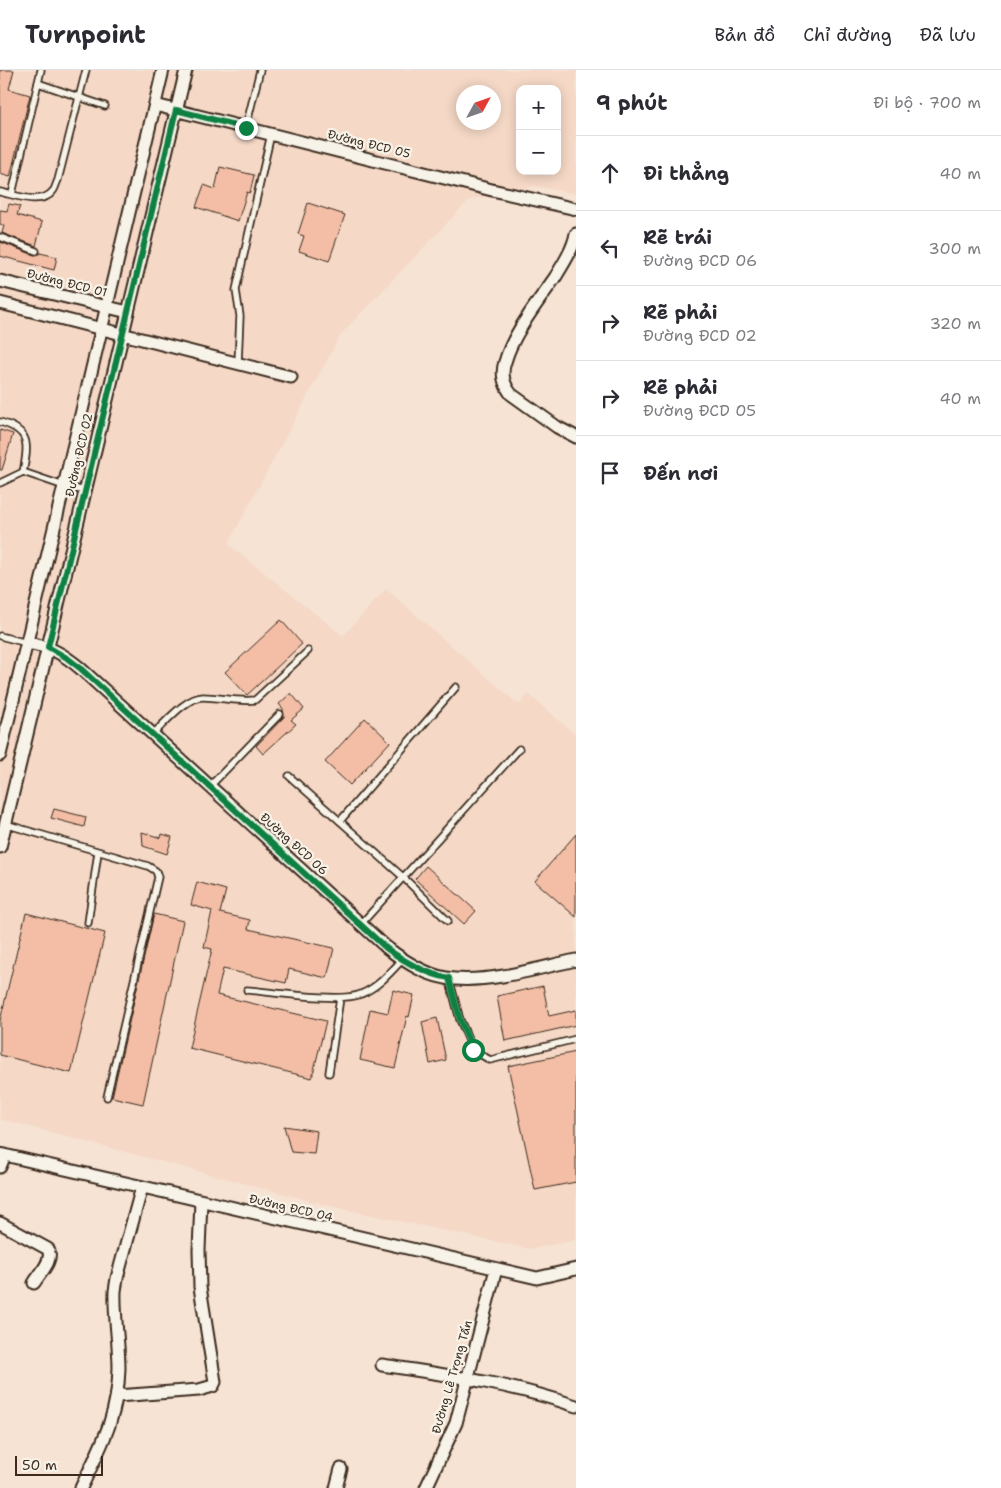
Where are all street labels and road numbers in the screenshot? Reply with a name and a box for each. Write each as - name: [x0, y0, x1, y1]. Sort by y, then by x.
- street label: Đường ĐCD 05: [326, 126, 412, 162]
- street label: Đường ĐCD 01: [25, 265, 109, 301]
- street label: Đường ĐCD 02: [62, 412, 96, 498]
- street label: Đường ĐCD 06: [257, 809, 331, 879]
- street label: Đường ĐCD 04: [248, 1191, 334, 1225]
- street label: Đường Lê Trọng Tấn: [428, 1318, 476, 1436]

